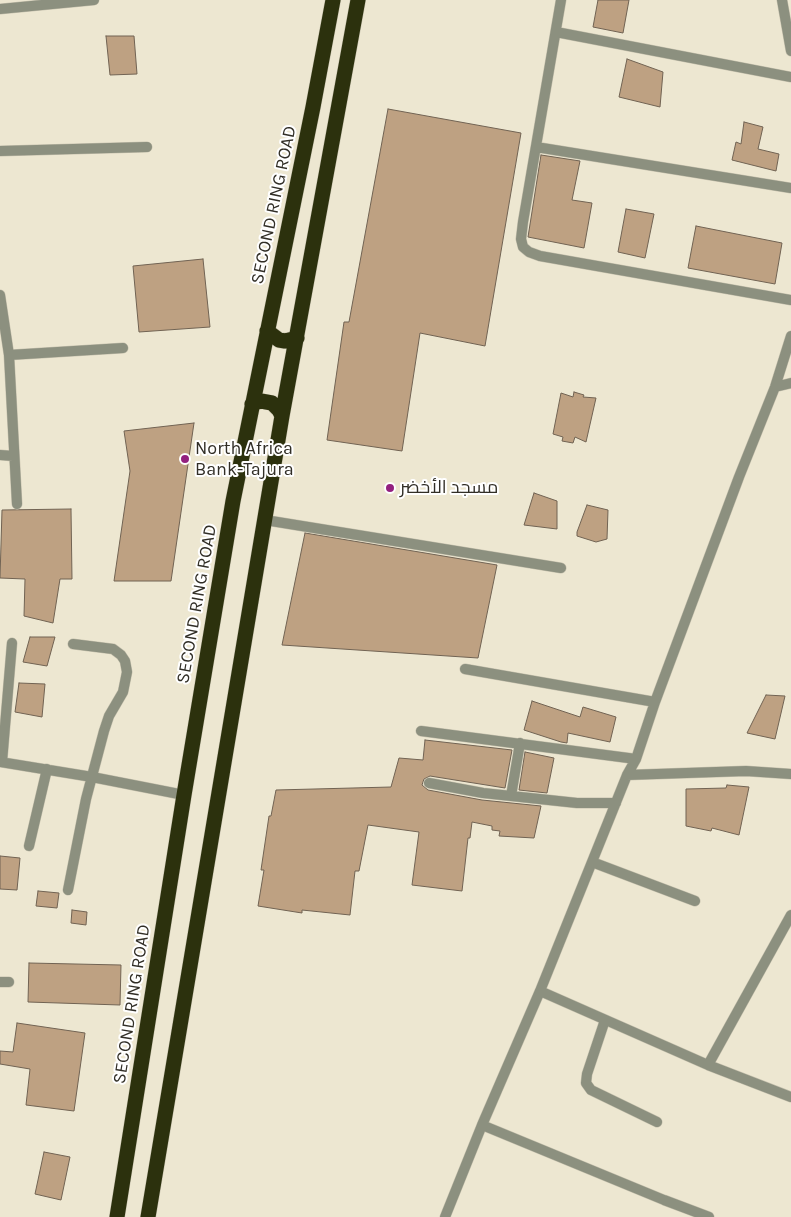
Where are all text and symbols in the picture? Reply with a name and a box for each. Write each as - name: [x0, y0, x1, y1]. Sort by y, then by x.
- street label: SECOND RING ROAD: [247, 124, 301, 286]
- place label: North Africa Bank-Tajura: [195, 438, 294, 480]
- marker: North Africa Bank-Tajura: [179, 453, 191, 465]
- place label: مسجد الأخضر: [400, 477, 498, 499]
- marker: مسجد الأخضر: [384, 482, 396, 494]
- street label: SECOND RING ROAD: [172, 523, 222, 685]
- street label: SECOND RING ROAD: [109, 923, 155, 1085]

